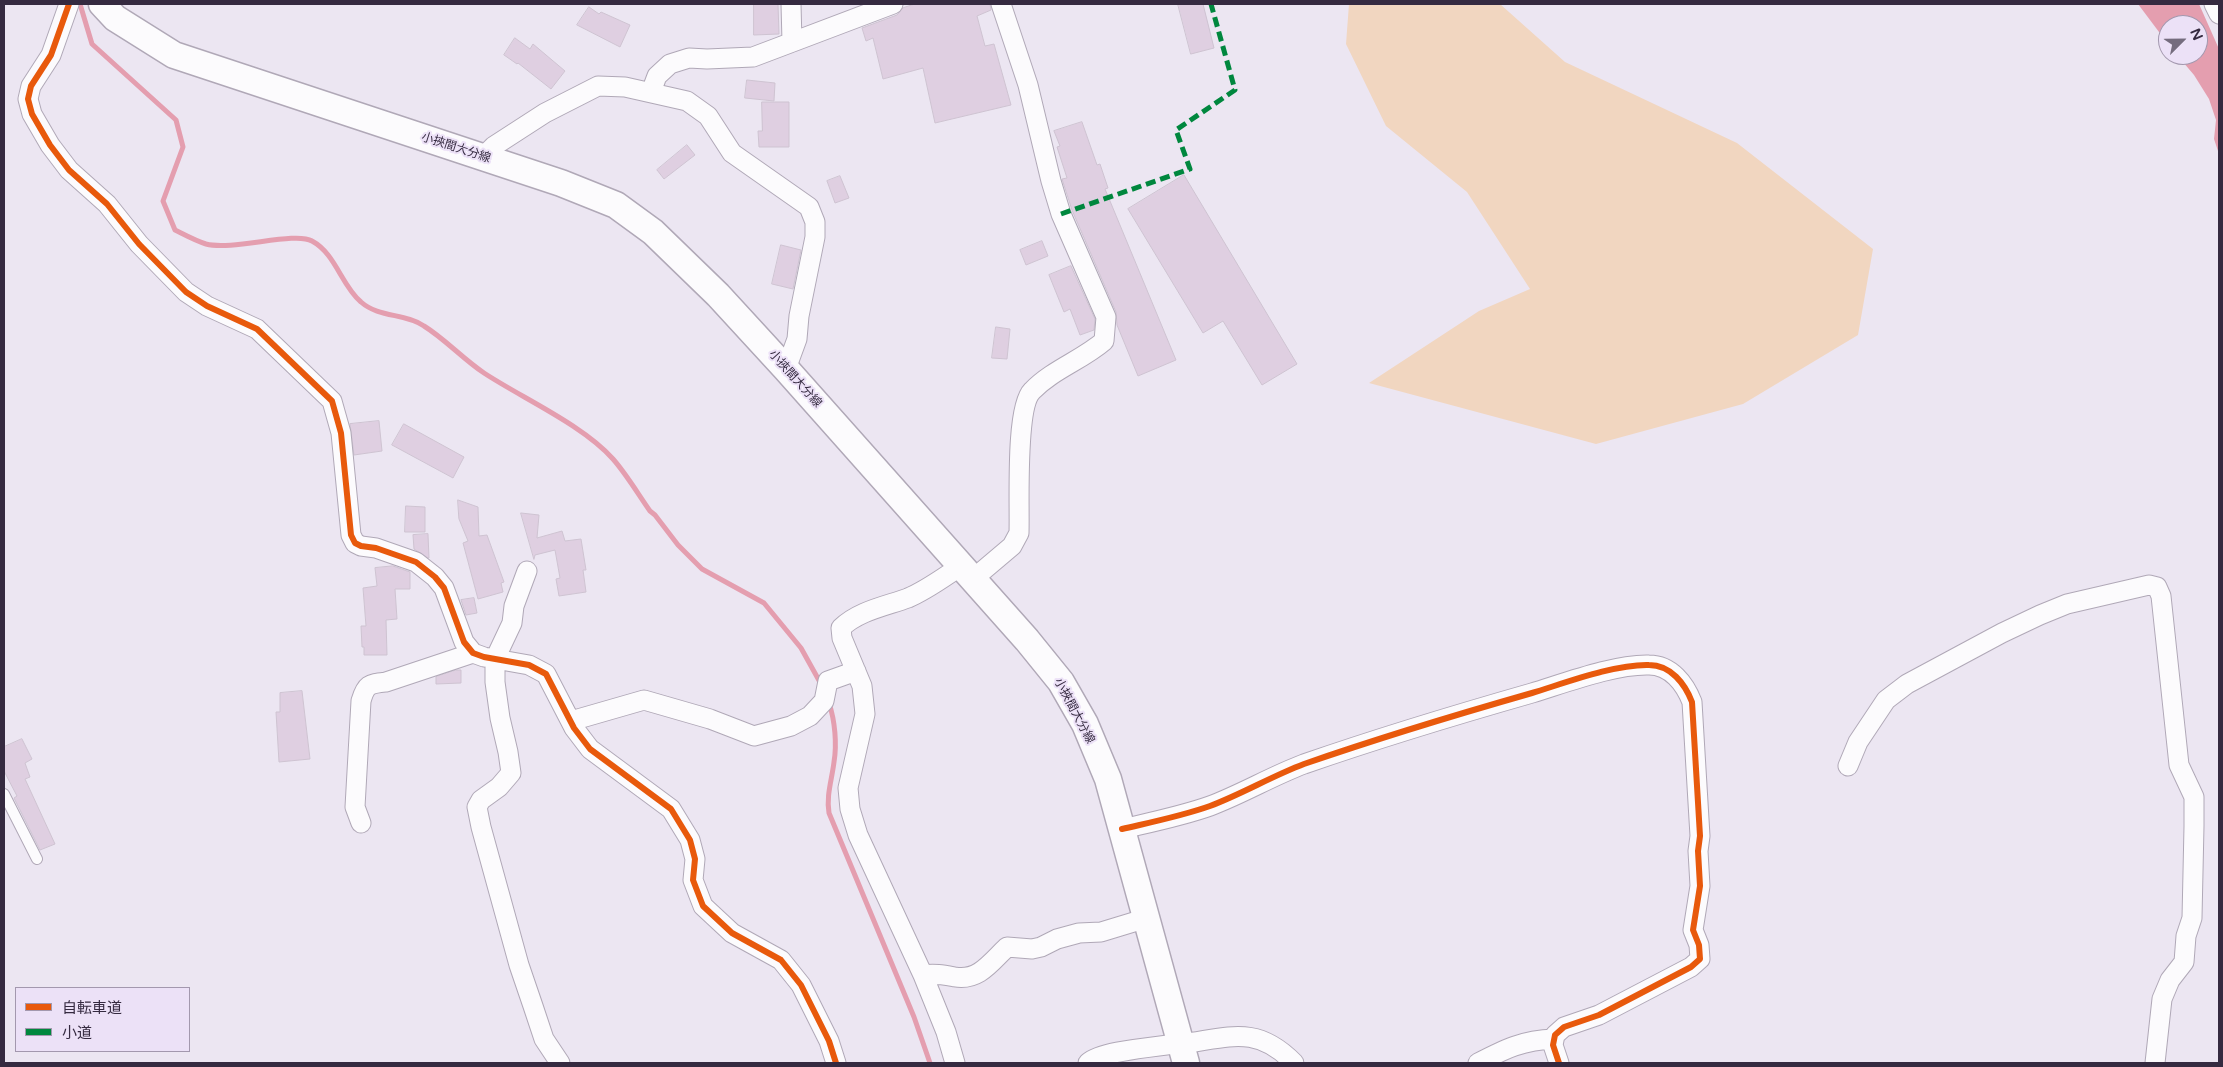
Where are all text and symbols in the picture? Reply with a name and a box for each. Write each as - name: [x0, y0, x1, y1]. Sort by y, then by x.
- north arrow: [2158, 15, 2208, 65]
- text: N: [2186, 26, 2206, 43]
- street label: 小挾間大分線: [420, 130, 492, 166]
- street label: 小挾間大分線: [766, 347, 824, 411]
- street label: 小挾間大分線: [1051, 676, 1097, 746]
- legend: [15, 987, 190, 1052]
- text: 自転車道: [62, 999, 122, 1017]
- text: 小道: [62, 1024, 92, 1042]

